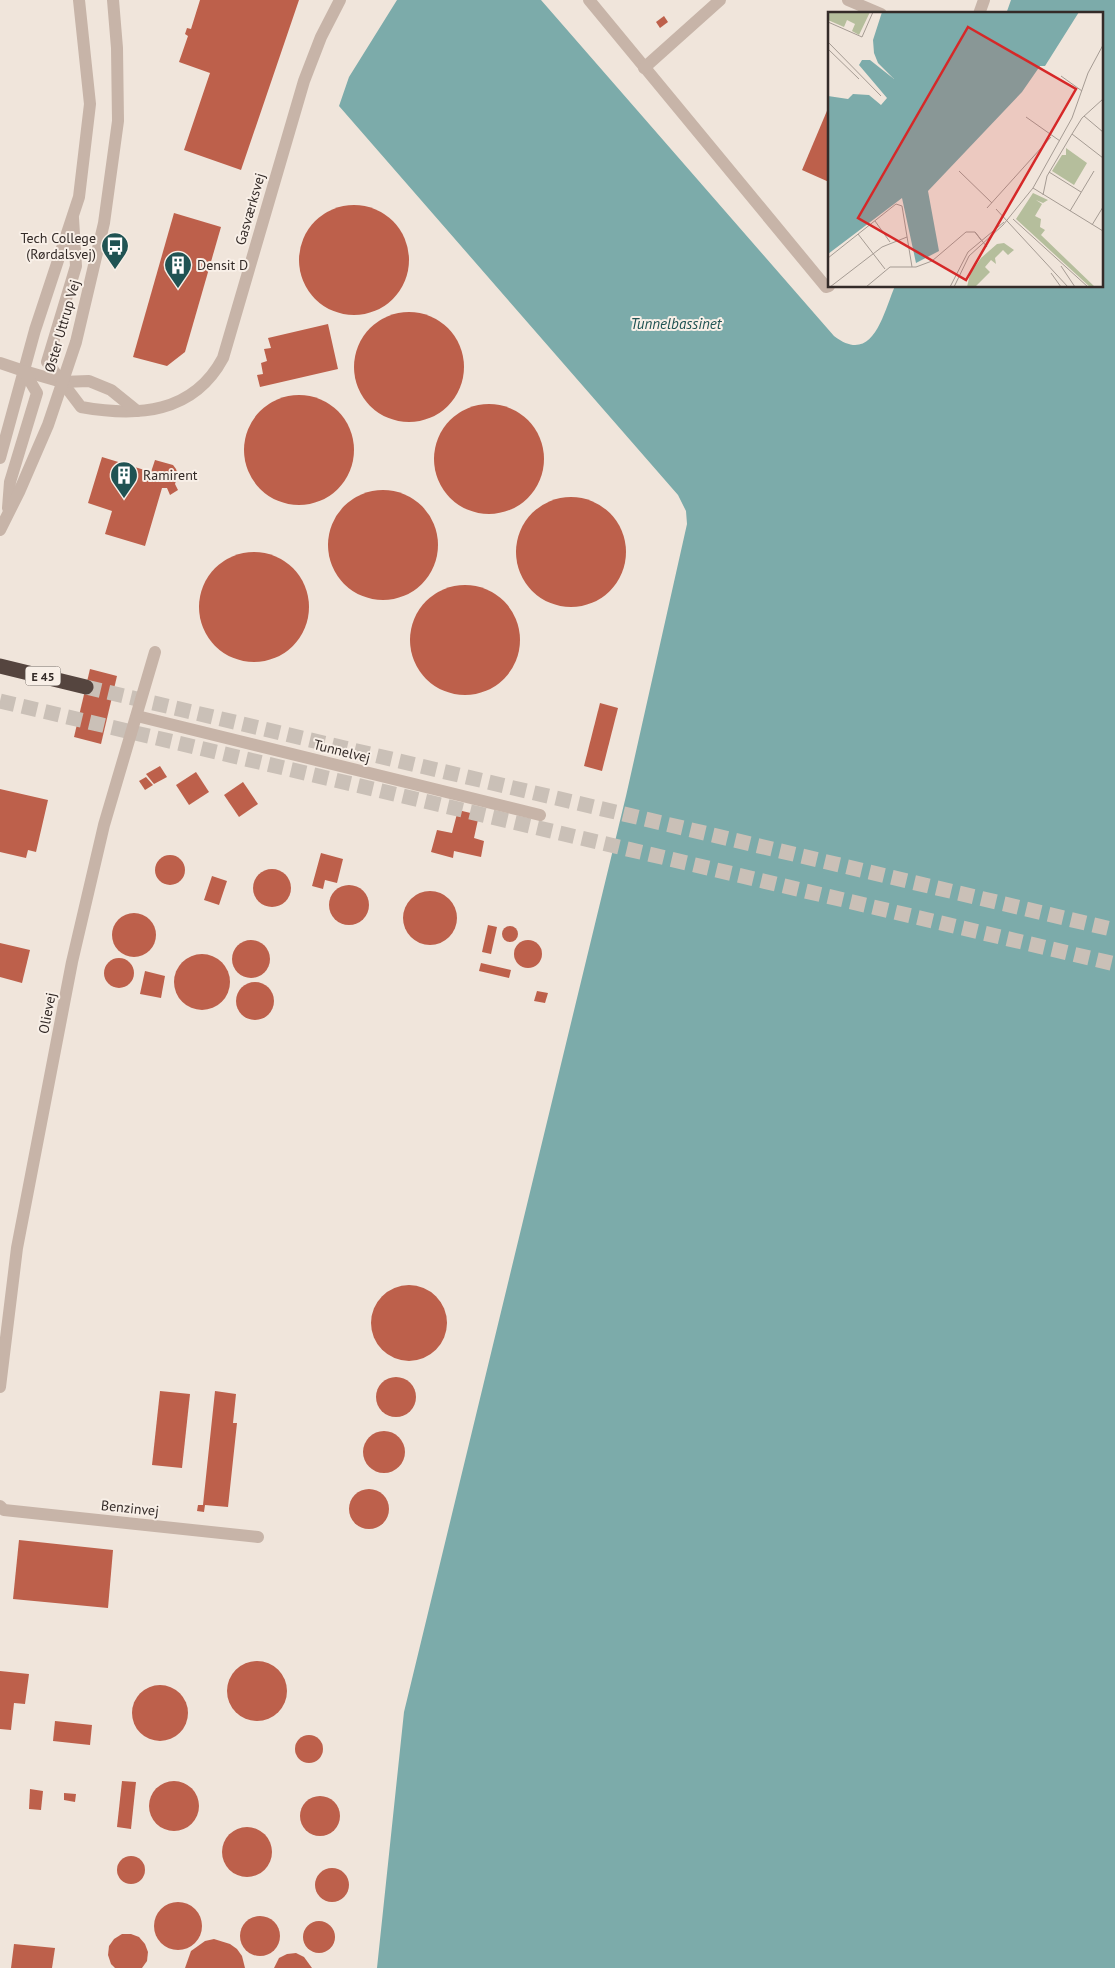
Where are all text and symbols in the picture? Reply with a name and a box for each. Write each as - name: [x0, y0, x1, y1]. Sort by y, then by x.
- inset map: [828, 12, 1102, 288]
- street label: Gasværksvej: [231, 171, 269, 247]
- place label: Tech College (Rørdalsvej): [21, 229, 96, 263]
- bus stop icon: Tech College (Rørdalsvej): [100, 231, 130, 270]
- building icon: Densit D: [163, 250, 193, 289]
- place label: Densit D: [197, 256, 248, 274]
- street label: Øster Uttrup Vej: [40, 278, 84, 374]
- water label: Tunnelbassinet: [630, 314, 723, 333]
- building icon: Ramirent: [109, 460, 139, 499]
- place label: Ramirent: [143, 466, 198, 484]
- road number: E 45: [26, 666, 60, 686]
- street label: Tunnelvej: [312, 735, 372, 767]
- street label: Olievej: [34, 991, 60, 1035]
- street label: Benzinvej: [100, 1496, 160, 1520]

